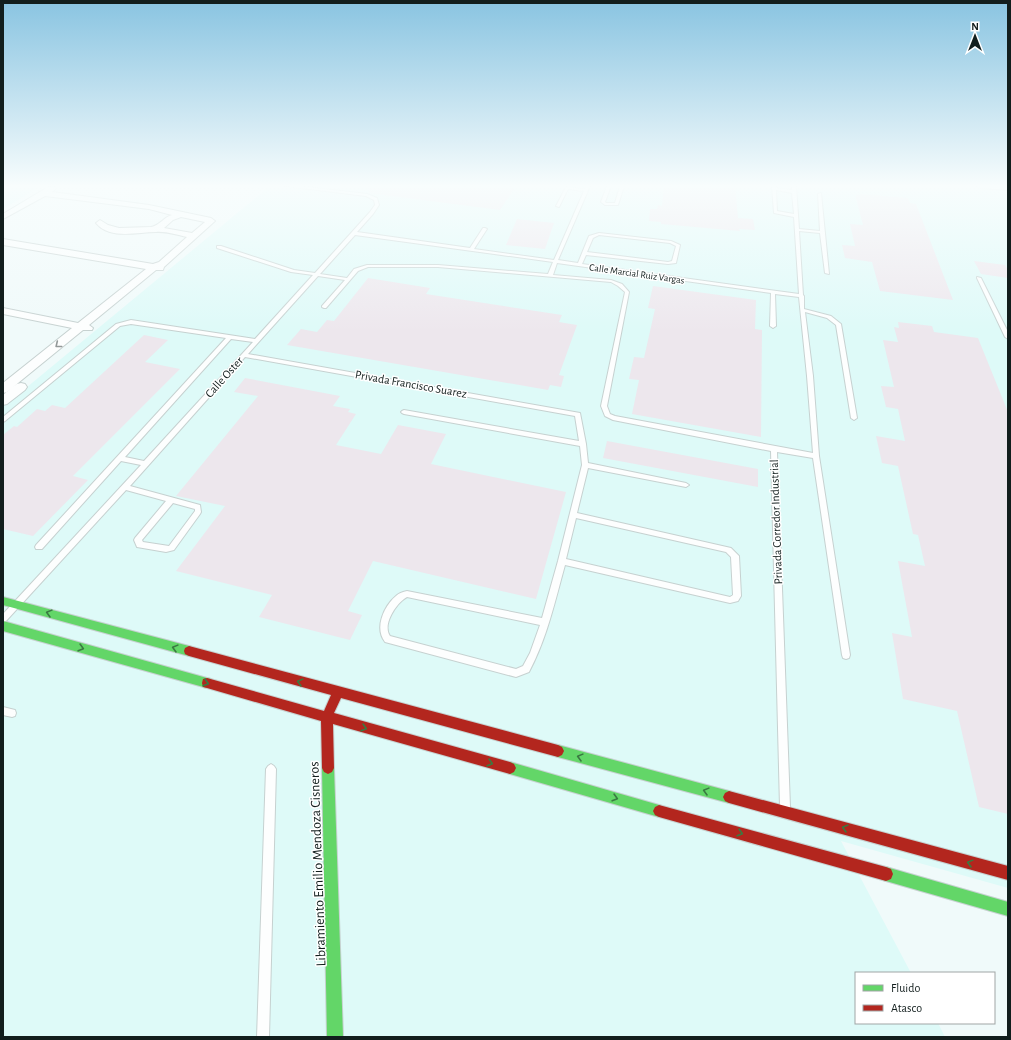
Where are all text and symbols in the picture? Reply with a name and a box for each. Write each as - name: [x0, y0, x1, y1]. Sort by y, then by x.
- north arrow: [955, 16, 995, 56]
- text: N: [971, 21, 979, 32]
- street label: Calle Marcial Ruiz Vargas: [589, 262, 685, 286]
- one-way arrow: [56, 340, 63, 347]
- street label: Calle Oster: [203, 354, 245, 400]
- street label: Privada Francisco Suarez: [354, 368, 468, 400]
- street label: Privada Corredor Industrial: [768, 459, 784, 585]
- one-way arrow: [46, 609, 53, 618]
- one-way arrow: [77, 643, 84, 652]
- one-way arrow: [172, 644, 179, 653]
- one-way arrow: [202, 678, 209, 687]
- one-way arrow: [297, 678, 304, 687]
- one-way arrow: [361, 723, 368, 732]
- one-way arrow: [577, 753, 584, 762]
- one-way arrow: [486, 758, 493, 767]
- street label: Libramiento Emilio Mendoza Cisneros: [307, 761, 329, 967]
- one-way arrow: [703, 787, 709, 795]
- one-way arrow: [611, 793, 618, 802]
- one-way arrow: [842, 824, 849, 833]
- one-way arrow: [736, 828, 743, 837]
- one-way arrow: [967, 859, 974, 868]
- legend: [855, 972, 995, 1024]
- text: Fluido: [891, 982, 920, 994]
- text: Atasco: [891, 1002, 922, 1014]

